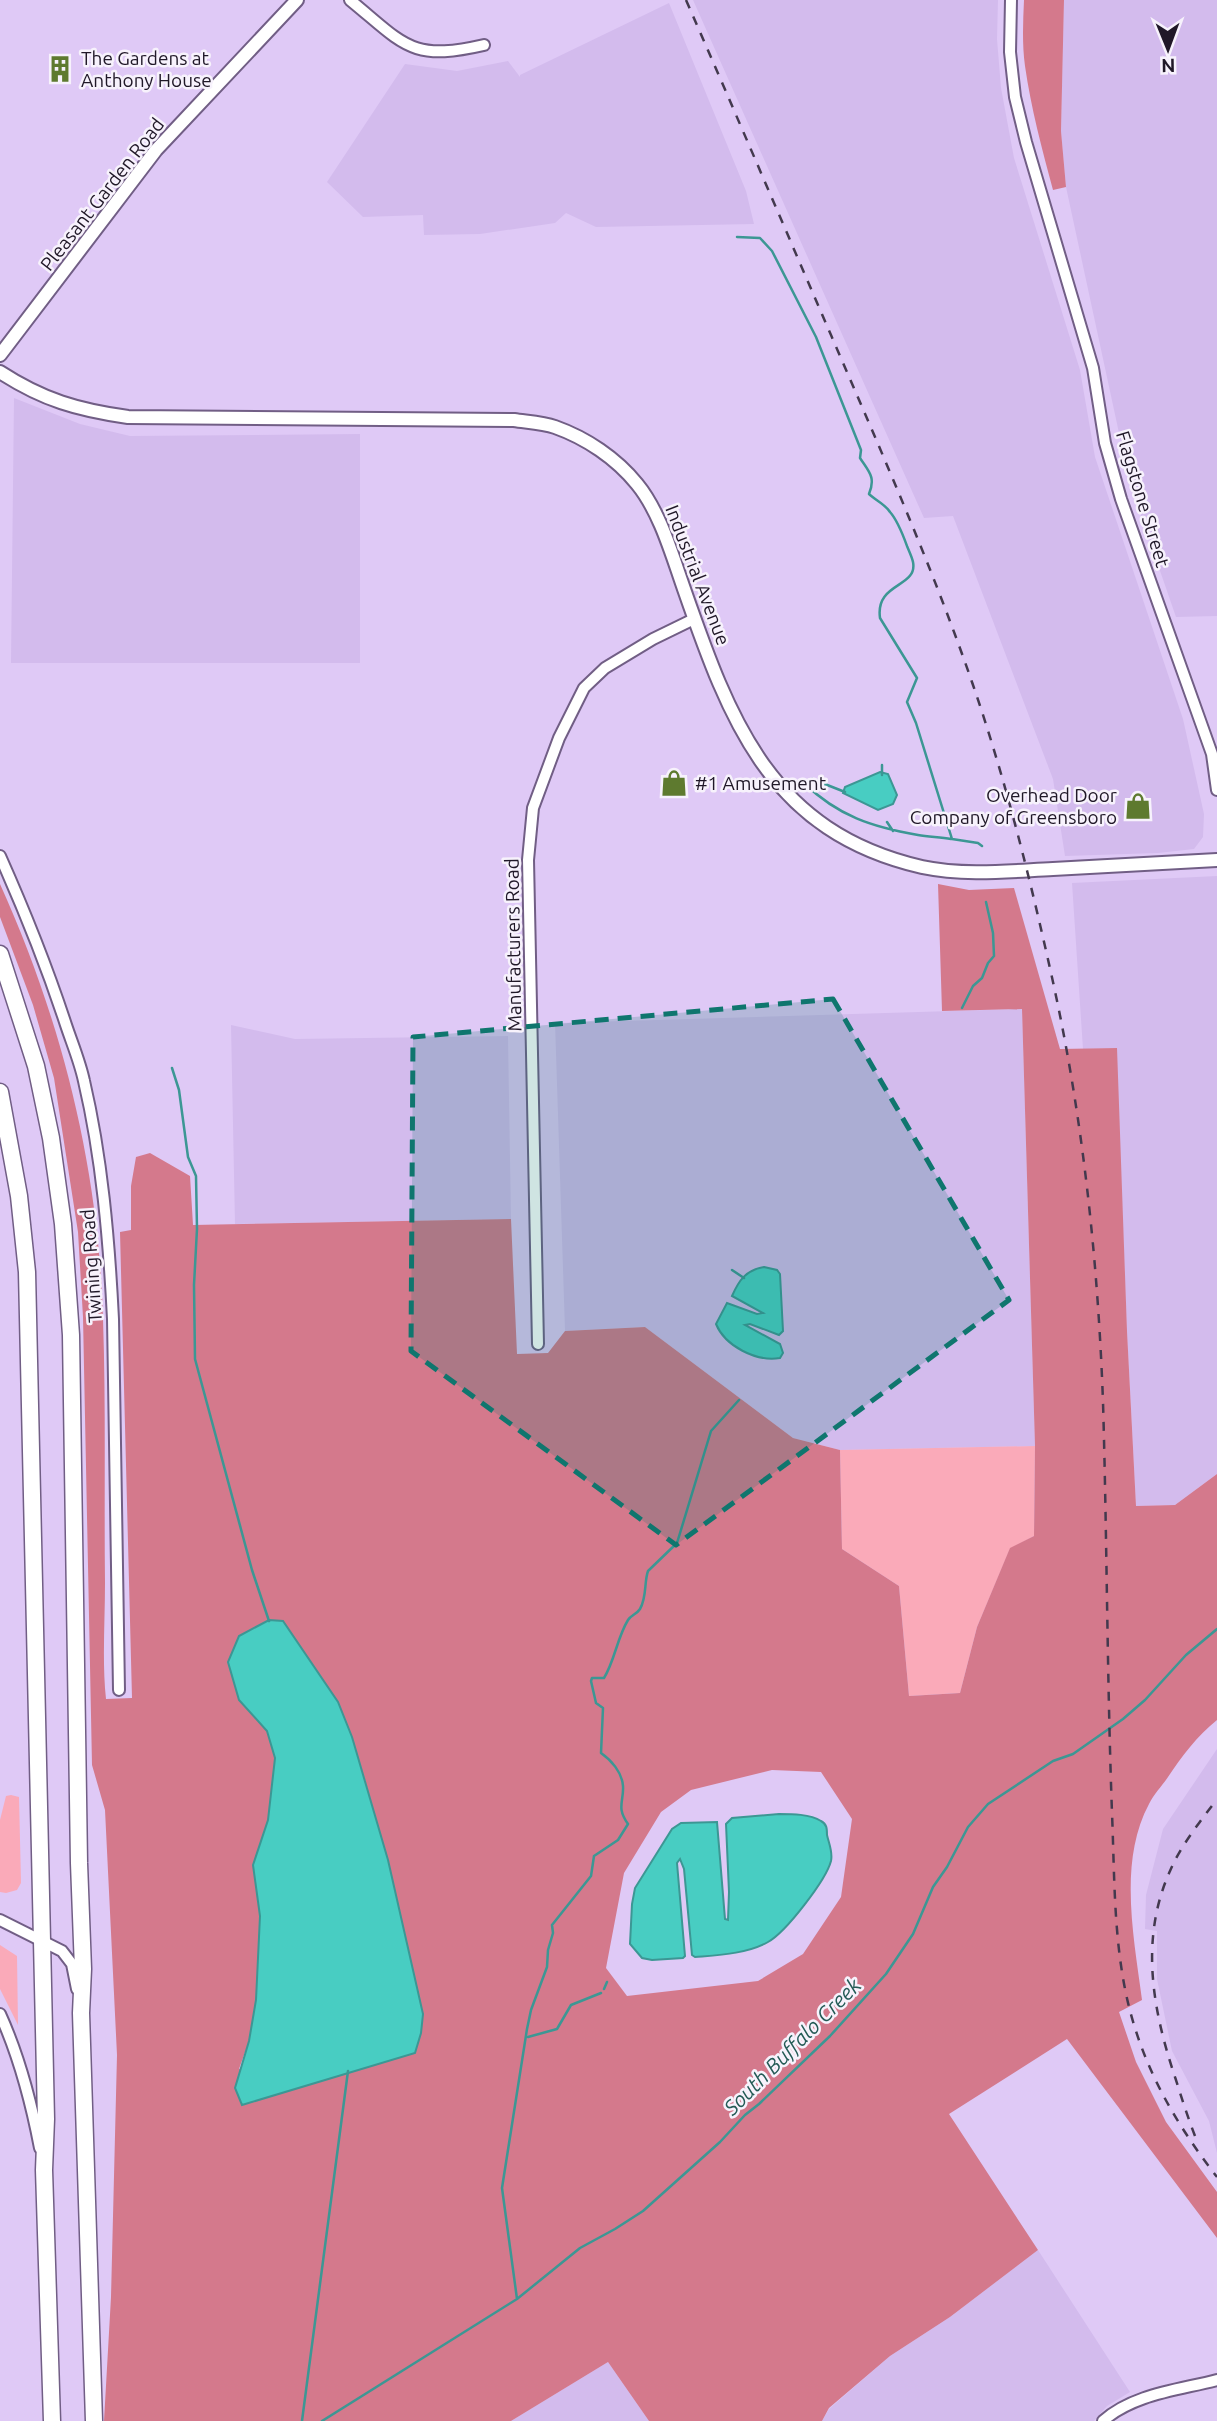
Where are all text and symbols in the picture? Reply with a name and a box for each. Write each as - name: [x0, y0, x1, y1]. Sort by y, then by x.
- north arrow: [1133, 14, 1203, 84]
- place label: The Gardens at Anthony House: [81, 47, 212, 91]
- building icon: The Gardens at Anthony House: [45, 54, 75, 84]
- text: N: [1161, 55, 1176, 77]
- street label: Pleasant Garden Road: [36, 113, 168, 275]
- street label: Flagstone Street: [1112, 428, 1174, 570]
- street label: Industrial Avenue: [661, 502, 735, 648]
- shop icon: #1 Amusement: [659, 768, 689, 798]
- place label: #1 Amusement: [695, 772, 827, 794]
- place label: Overhead Door Company of Greensboro: [910, 784, 1117, 828]
- shop icon: Overhead Door Company of Greensboro: [1123, 791, 1153, 821]
- street label: Manufacturers Road: [500, 858, 526, 1032]
- street label: Twining Road: [76, 1208, 106, 1324]
- water label: South Buffalo Creek: [718, 1972, 866, 2120]

